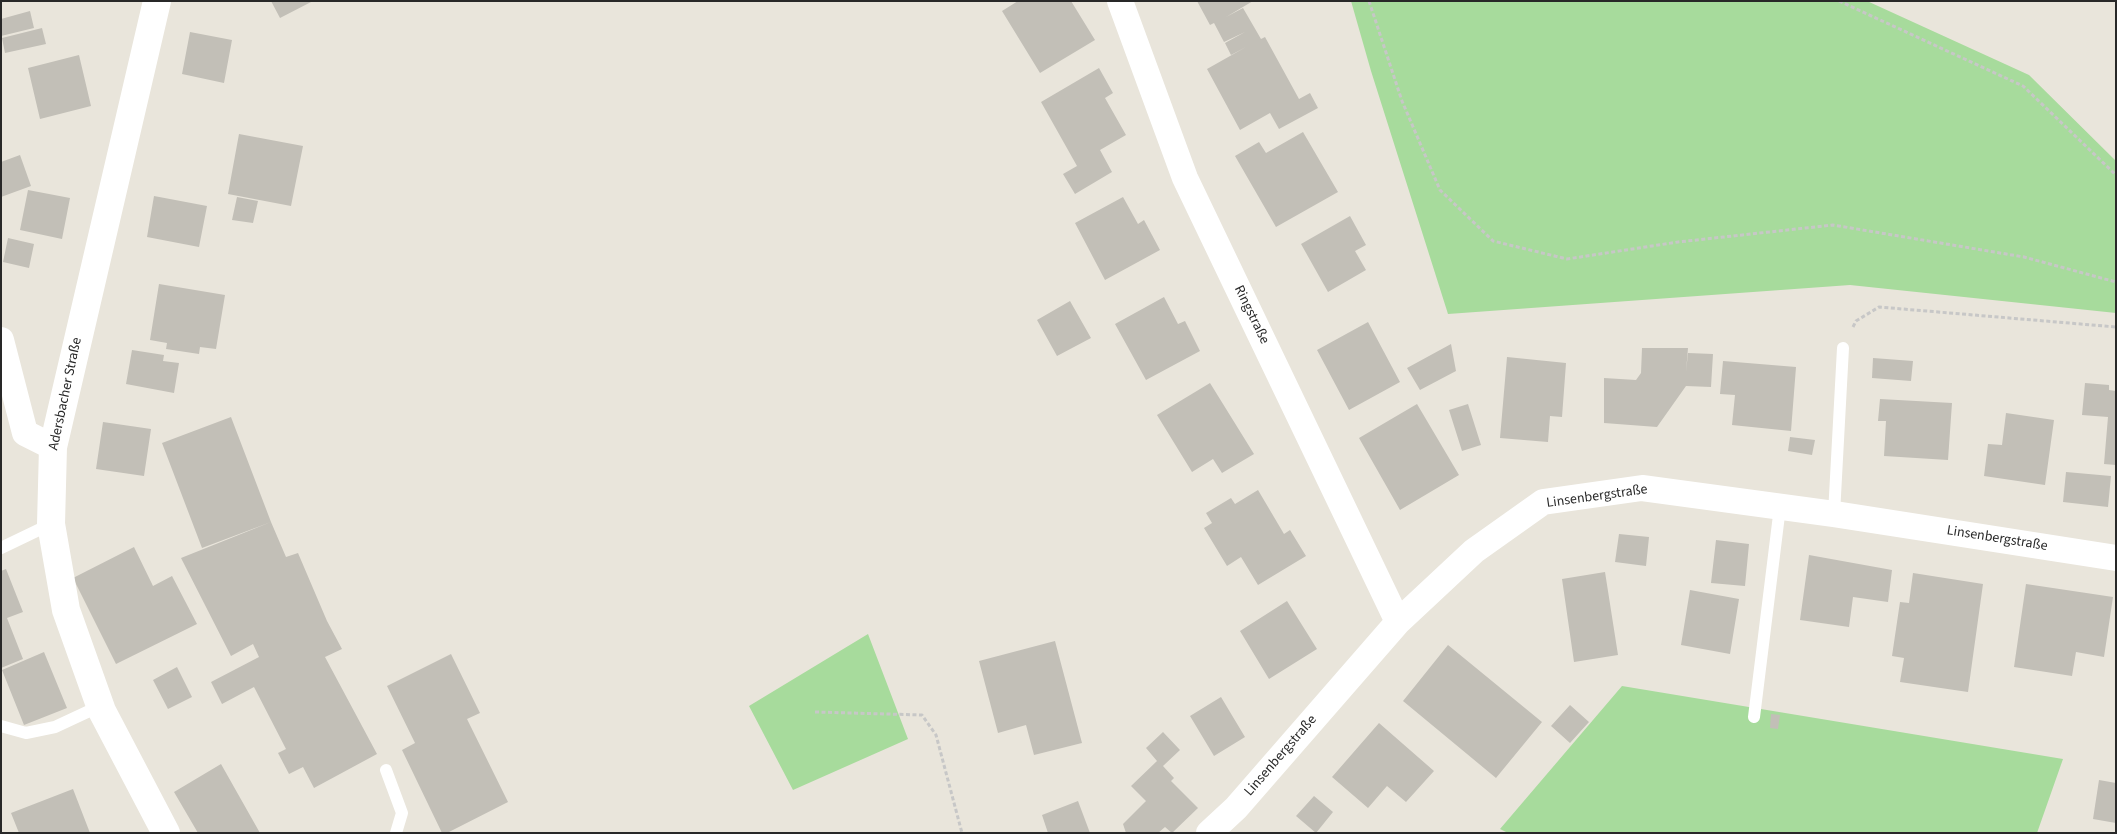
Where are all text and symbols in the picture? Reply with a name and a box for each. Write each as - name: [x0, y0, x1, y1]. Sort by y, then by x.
- street label: Ringstraße: [1230, 283, 1272, 347]
- street label: Adersbacher Straße: [46, 336, 86, 452]
- street label: Linsenbergstraße: [1545, 482, 1649, 512]
- street label: Linsenbergstraße: [1945, 523, 2049, 555]
- street label: Linsenbergstraße: [1241, 712, 1321, 800]

